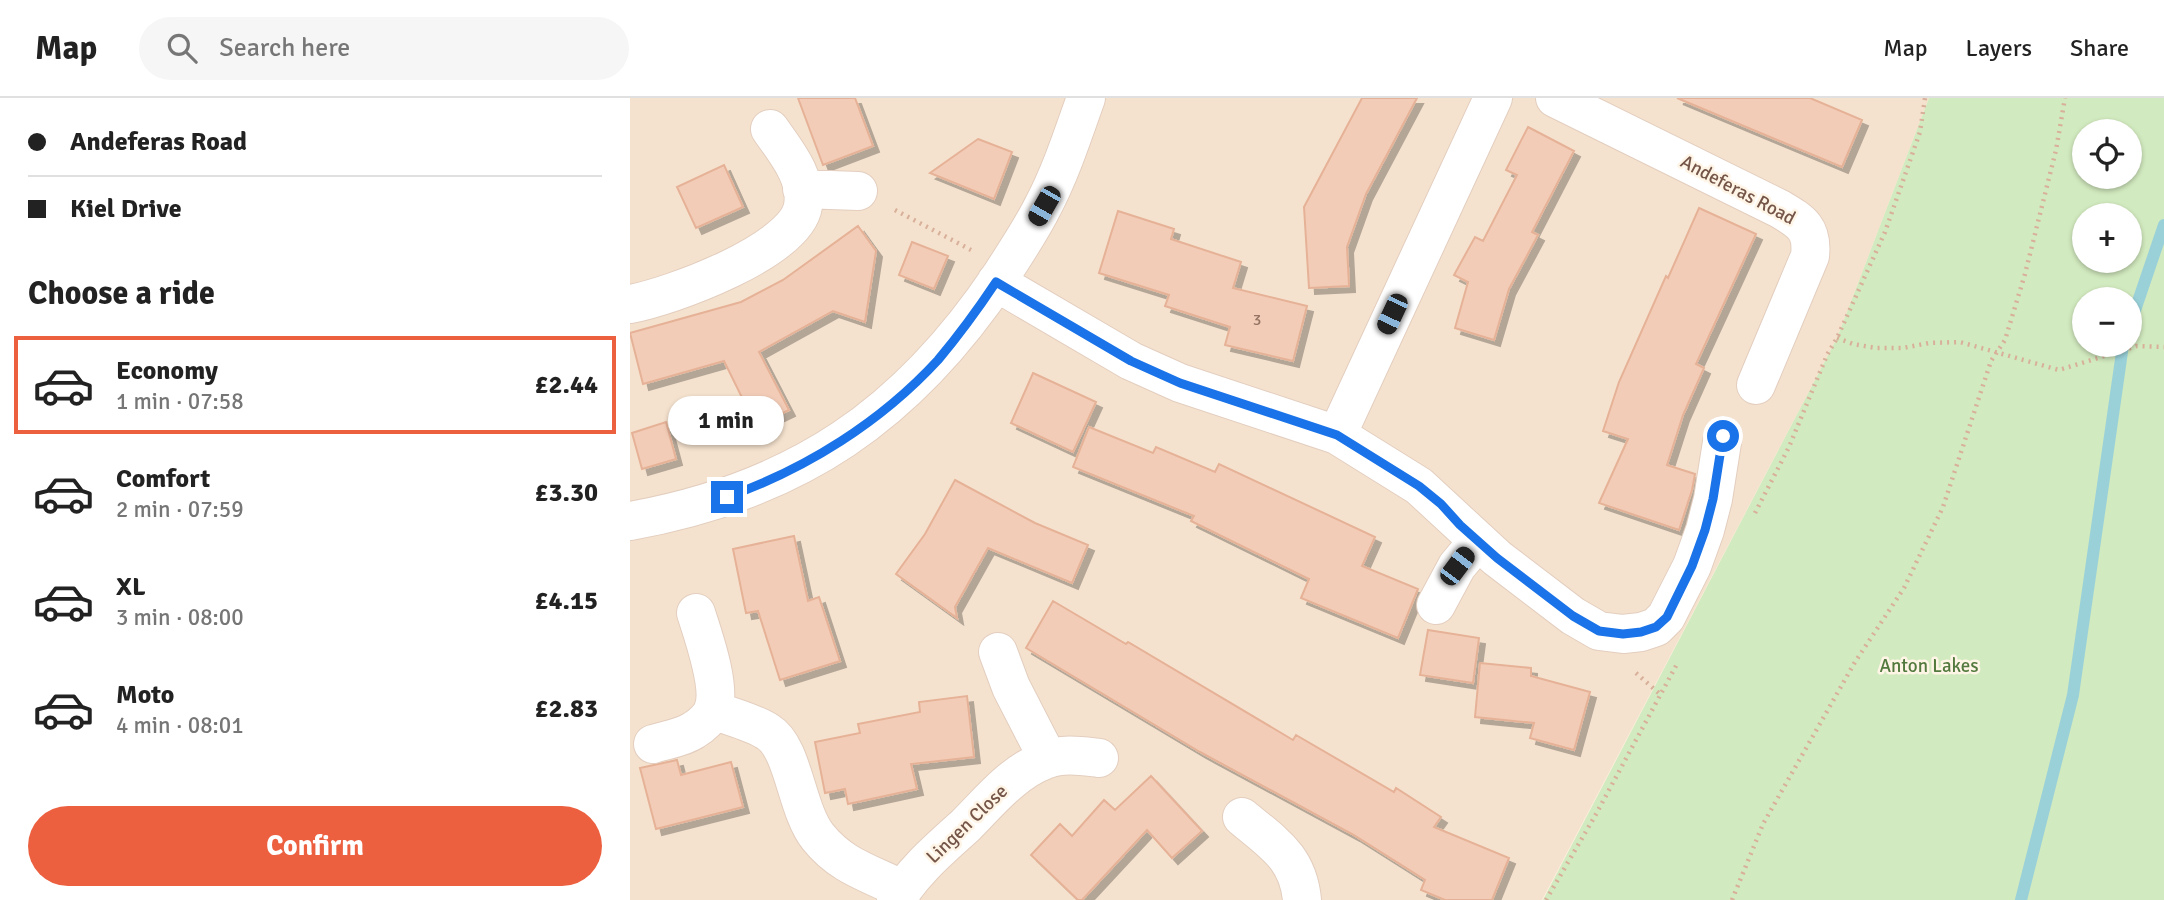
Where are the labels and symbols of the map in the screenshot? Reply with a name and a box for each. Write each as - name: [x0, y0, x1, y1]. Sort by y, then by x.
- street label: Andeferas Road: [1676, 150, 1800, 230]
- car: [1025, 183, 1064, 229]
- car: [1374, 291, 1411, 337]
- house number: 3: [1253, 310, 1261, 330]
- callout: 1 min: [669, 396, 785, 444]
- route start: [1707, 420, 1739, 452]
- route end: [711, 481, 743, 513]
- car: [1436, 543, 1479, 589]
- park label: Anton Lakes: [1879, 654, 1979, 678]
- street label: Lingen Close: [921, 779, 1013, 869]

